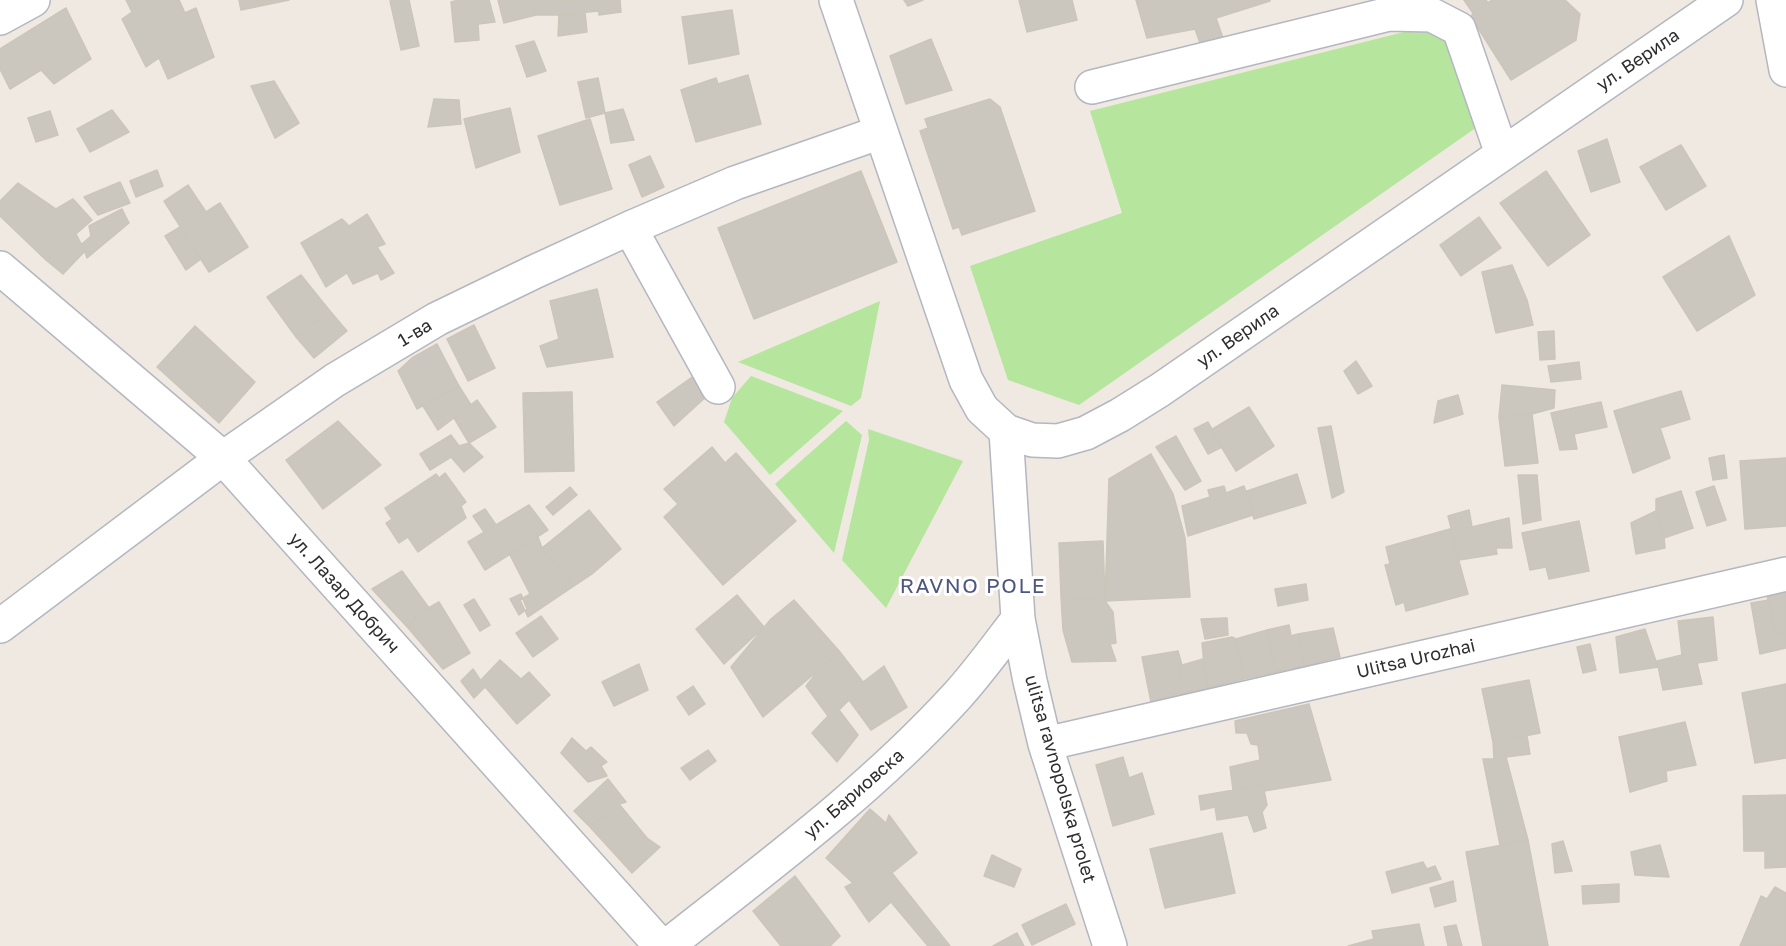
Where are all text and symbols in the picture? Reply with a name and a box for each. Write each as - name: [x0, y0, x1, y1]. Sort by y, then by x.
- street label: ул. Верила: [1592, 24, 1684, 96]
- street label: ул. Верила: [1193, 300, 1283, 372]
- street label: 1-ва: [394, 314, 436, 352]
- street label: ул. Лазар Добрич: [284, 528, 404, 658]
- district label: RAVNO POLE: [900, 573, 1046, 599]
- street label: Ulitsa Urozhai: [1355, 635, 1477, 683]
- street label: ulitsa ravnopolska prolet: [1020, 673, 1100, 885]
- street label: ул. Бариовска: [800, 745, 908, 843]

